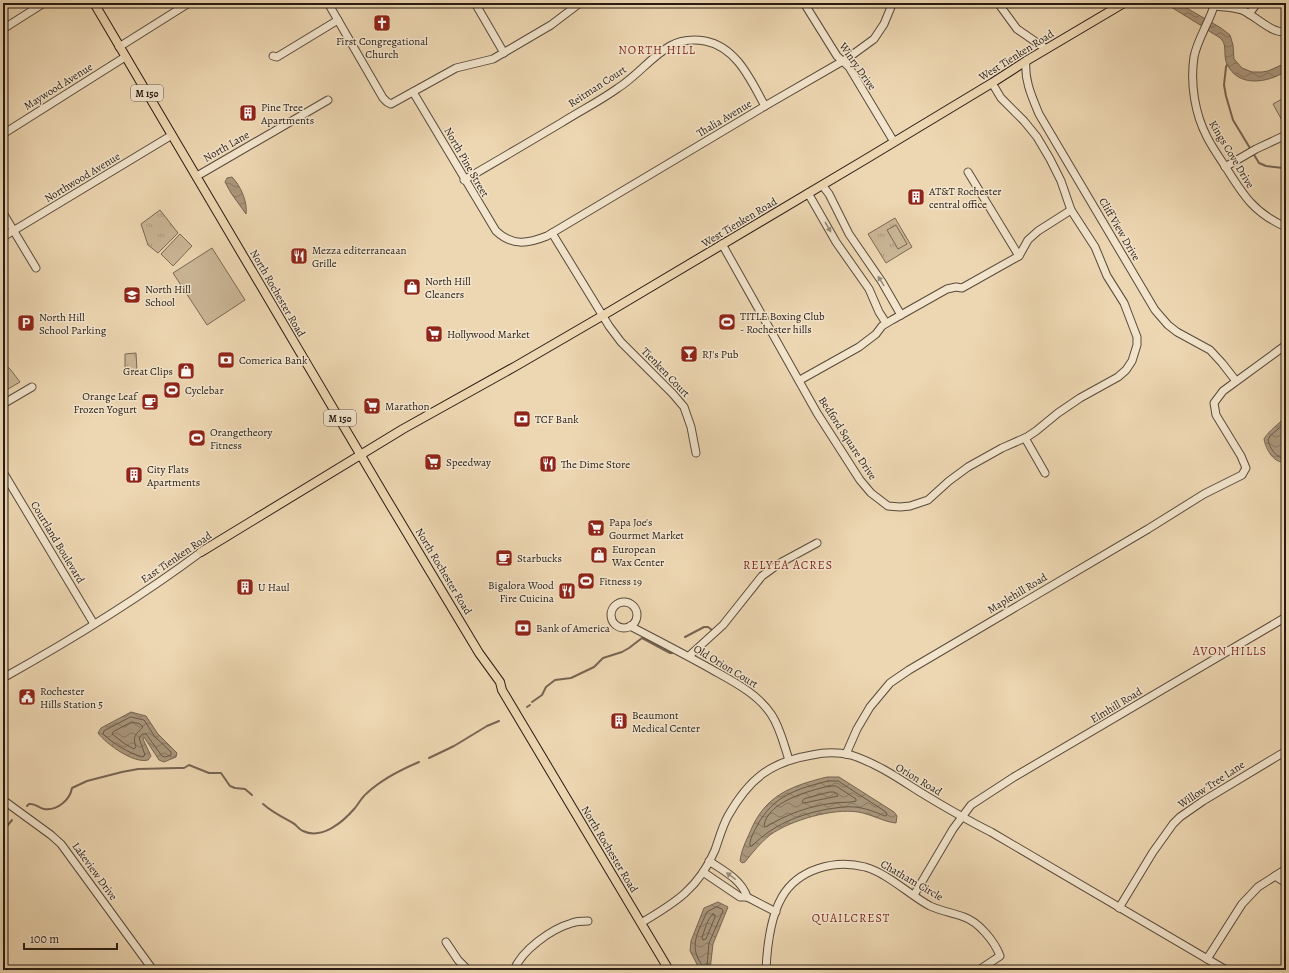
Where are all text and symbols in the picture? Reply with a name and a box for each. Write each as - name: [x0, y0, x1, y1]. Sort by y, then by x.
- church icon: First Congregational Church: [372, 13, 392, 33]
- street label: West Tienken Road: [975, 26, 1057, 85]
- place label: First Congregational Church: [336, 34, 428, 62]
- street label: Winry Drive: [835, 39, 880, 93]
- district label: NORTH HILL: [618, 42, 696, 58]
- street label: Maywood Avenue: [21, 59, 96, 114]
- street label: Reitman Court: [565, 62, 630, 111]
- road number: M 150: [131, 85, 163, 101]
- street label: Thalia Avenue: [694, 96, 755, 141]
- place label: Pine Tree Apartments: [260, 100, 314, 128]
- building icon: Pine Tree Apartments: [238, 103, 258, 123]
- street label: Kings Cove Drive: [1205, 118, 1258, 191]
- street label: North Pine Street: [440, 125, 493, 200]
- street label: North Lane: [201, 127, 252, 166]
- street label: Northwood Avenue: [42, 149, 123, 206]
- place label: AT&T Rochester central office: [928, 184, 1002, 212]
- building icon: AT&T Rochester central office: [906, 187, 926, 207]
- street label: West Tienken Road: [698, 194, 780, 251]
- street label: Cliff View Drive: [1095, 195, 1144, 264]
- one-way arrow: [824, 221, 831, 233]
- place label: Mezza editerraneaan Grille: [312, 243, 407, 271]
- restaurant icon: Mezza editerraneaan Grille: [289, 246, 309, 266]
- street label: North Rochester Road: [246, 247, 309, 340]
- place label: North Hill Cleaners: [425, 274, 471, 302]
- one-way arrow: [877, 276, 885, 286]
- shop icon: North Hill Cleaners: [402, 277, 422, 297]
- place label: North Hill School: [145, 282, 191, 310]
- school or university icon: North Hill School: [122, 285, 142, 305]
- place label: TITLE Boxing Club - Rochester hills: [740, 309, 825, 337]
- place label: North Hill School Parking: [39, 310, 107, 338]
- sports icon: TITLE Boxing Club - Rochester hills: [717, 312, 737, 332]
- parking icon: North Hill School Parking: [16, 313, 36, 333]
- supermarket icon: Hollywood Market: [424, 324, 444, 344]
- place label: Hollywood Market: [447, 327, 530, 342]
- street label: Tienken Court: [638, 344, 694, 401]
- bar icon: RJ's Pub: [679, 344, 699, 364]
- place label: RJ's Pub: [702, 347, 739, 362]
- bank icon: Comerica Bank: [216, 350, 236, 370]
- place label: Comerica Bank: [239, 353, 308, 368]
- shop icon: Great Clips: [176, 361, 196, 381]
- place label: Great Clips: [123, 364, 173, 379]
- sports icon: Cyclebar: [162, 380, 182, 400]
- place label: Cyclebar: [185, 383, 224, 398]
- place label: Orange Leaf Frozen Yogurt: [74, 389, 138, 417]
- cafe icon: Orange Leaf Frozen Yogurt: [140, 392, 160, 412]
- street label: Bedford Square Drive: [815, 394, 880, 483]
- supermarket icon: Marathon: [362, 396, 382, 416]
- place label: Marathon: [385, 399, 430, 414]
- bank icon: TCF Bank: [512, 409, 532, 429]
- road number: M 150: [324, 410, 356, 426]
- place label: TCF Bank: [535, 412, 579, 427]
- place label: Orangetheory Fitness: [210, 425, 273, 453]
- sports icon: Orangetheory Fitness: [187, 428, 207, 448]
- supermarket icon: Speedway: [423, 452, 443, 472]
- restaurant icon: The Dime Store: [538, 454, 558, 474]
- place label: Speedway: [446, 455, 491, 470]
- place label: The Dime Store: [561, 457, 630, 472]
- place label: City Flats Apartments: [146, 462, 200, 490]
- building icon: City Flats Apartments: [124, 465, 144, 485]
- street label: Courtland Boulevard: [27, 498, 88, 586]
- place label: Papa Joe's Gourmet Market: [609, 515, 684, 543]
- supermarket icon: Papa Joe's Gourmet Market: [586, 518, 606, 538]
- street label: North Rochester Road: [412, 525, 475, 617]
- street label: East Tienken Road: [138, 528, 215, 587]
- place label: European Wax Center: [611, 542, 664, 570]
- shop icon: European Wax Center: [589, 545, 609, 565]
- cafe icon: Starbucks: [494, 548, 514, 568]
- place label: Starbucks: [517, 551, 562, 566]
- district label: RELYEA ACRES: [743, 557, 833, 573]
- street label: Maplehill Road: [985, 570, 1050, 617]
- sports icon: Fitness 19: [576, 571, 596, 591]
- place label: Fitness 19: [599, 574, 642, 589]
- building icon: U Haul: [235, 577, 255, 597]
- place label: Bigalora Wood Fire Cuicina: [488, 578, 555, 606]
- place label: U Haul: [258, 580, 290, 595]
- restaurant icon: Bigalora Wood Fire Cuicina: [557, 581, 577, 601]
- bank icon: Bank of America: [513, 618, 533, 638]
- place label: Bank of America: [536, 621, 611, 636]
- street label: Old Orion Court: [691, 641, 761, 692]
- district label: AVON HILLS: [1192, 643, 1267, 659]
- place label: Rochester Hills Station 5: [40, 684, 103, 712]
- street label: Elmhill Road: [1088, 684, 1145, 727]
- public building icon: Rochester Hills Station 5: [17, 687, 37, 707]
- place label: Beaumont Medical Center: [632, 708, 700, 736]
- building icon: Beaumont Medical Center: [609, 711, 629, 731]
- street label: Willow Tree Lane: [1174, 757, 1248, 812]
- street label: Orion Road: [893, 760, 945, 799]
- street label: North Rochester Road: [578, 803, 641, 895]
- street label: Lakeview Drive: [68, 839, 121, 903]
- street label: Chatham Circle: [878, 856, 946, 904]
- one-way arrow: [726, 872, 737, 881]
- district label: QUAILCREST: [812, 910, 890, 926]
- scale bar: [24, 925, 117, 951]
- text: 100 m: [30, 931, 59, 947]

